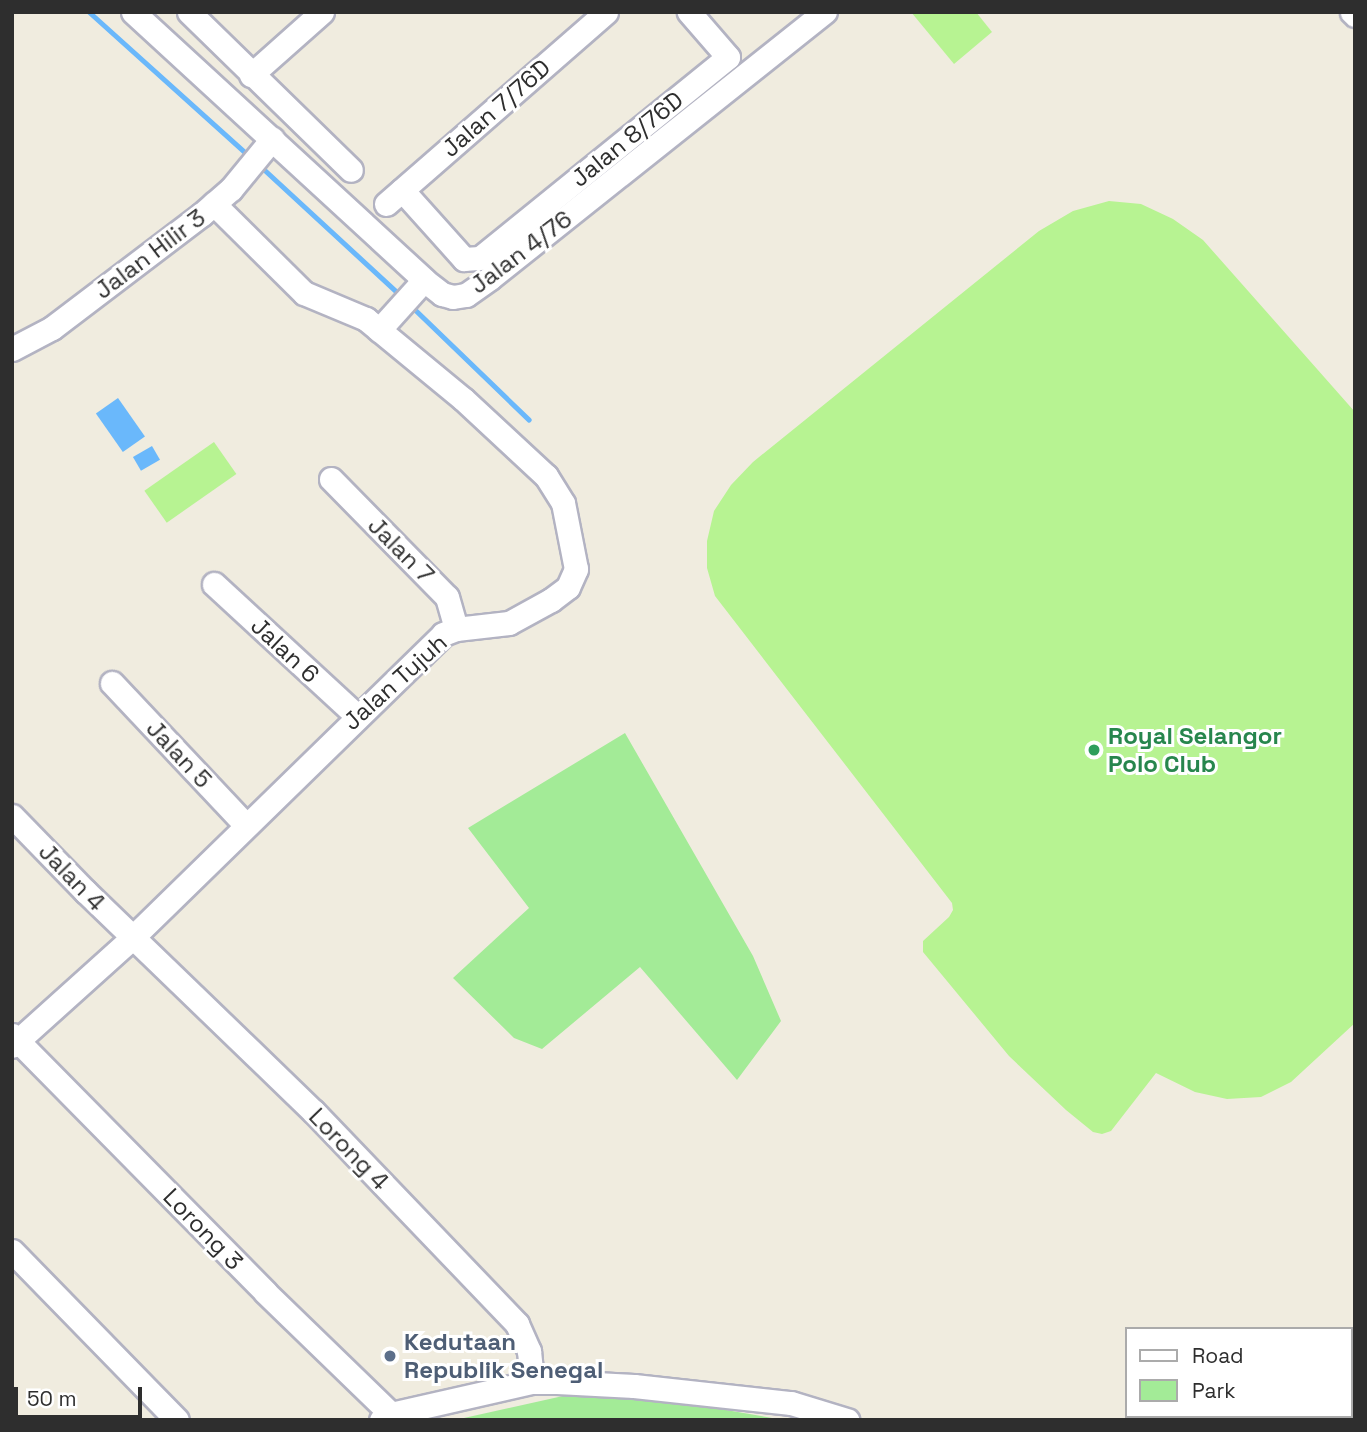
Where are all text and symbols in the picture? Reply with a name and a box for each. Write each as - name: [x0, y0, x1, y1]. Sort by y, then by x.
- street label: Jalan 7/76D: [436, 53, 556, 163]
- street label: Jalan 8/76D: [565, 85, 689, 193]
- street label: Jalan Hilir 3: [89, 203, 211, 305]
- street label: Jalan 4/76: [464, 204, 578, 300]
- street label: Jalan 7: [362, 511, 440, 589]
- street label: Jalan 6: [245, 611, 325, 689]
- street label: Jalan Tujuh: [337, 628, 453, 736]
- street label: Jalan 5: [140, 714, 218, 794]
- place label: Royal Selangor Polo Club: [1108, 722, 1282, 778]
- marker: Royal Selangor Polo Club: [1086, 742, 1102, 758]
- street label: Jalan 4: [33, 837, 111, 917]
- street label: Lorong 4: [303, 1102, 395, 1196]
- street label: Lorong 3: [157, 1182, 249, 1276]
- legend: [1126, 1327, 1353, 1418]
- place label: Kedutaan Republik Senegal: [404, 1328, 603, 1384]
- text: Road: [1192, 1342, 1244, 1369]
- marker: Kedutaan Republik Senegal: [382, 1348, 398, 1364]
- scale bar: [18, 1372, 145, 1416]
- text: Park: [1192, 1377, 1236, 1404]
- text: 50 m: [27, 1385, 77, 1412]

